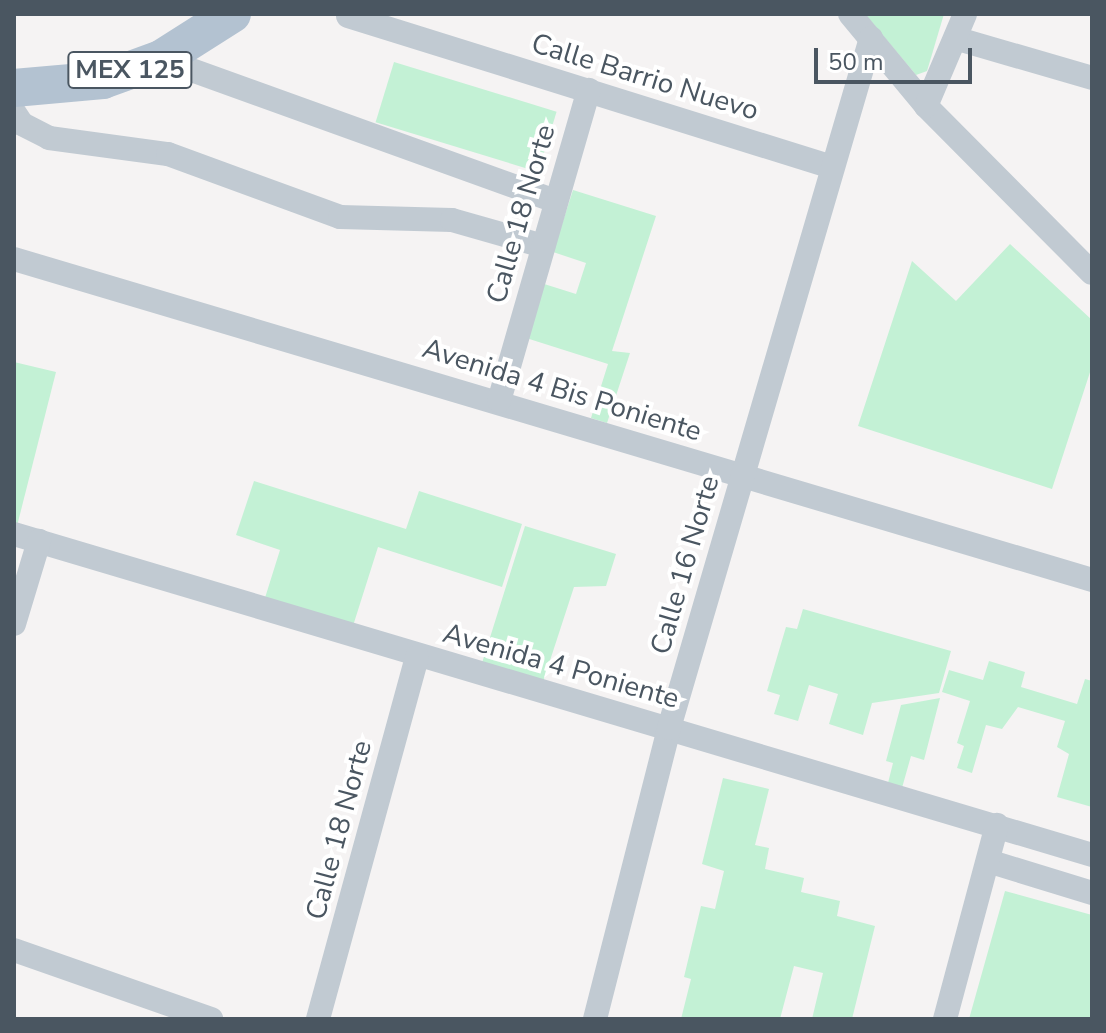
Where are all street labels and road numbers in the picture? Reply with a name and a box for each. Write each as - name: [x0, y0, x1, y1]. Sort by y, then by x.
- street label: Calle Barrio Nuevo: [527, 26, 763, 128]
- road number: MEX 125: [66, 48, 194, 92]
- street label: Calle 18 Norte: [479, 121, 563, 307]
- street label: Avenida 4 Bis Poniente: [418, 332, 706, 448]
- street label: Calle 16 Norte: [643, 472, 727, 658]
- street label: Avenida 4 Poniente: [439, 616, 683, 716]
- street label: Calle 18 Norte: [299, 737, 379, 923]

